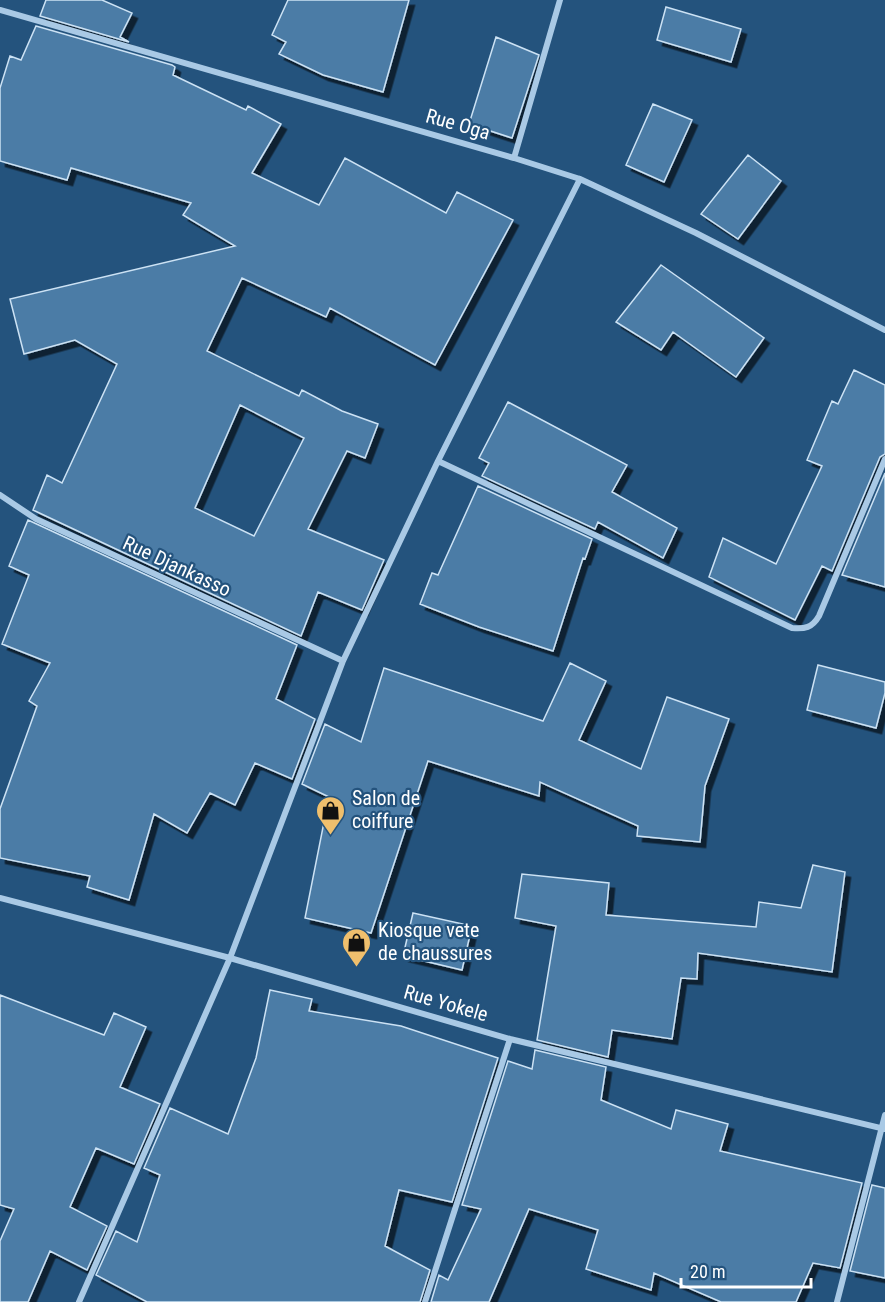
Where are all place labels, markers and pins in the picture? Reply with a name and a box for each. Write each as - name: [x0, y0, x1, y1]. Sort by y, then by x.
- place label: Salon de coiffure: [352, 786, 420, 833]
- shop icon: Salon de coiffure: [315, 794, 347, 836]
- place label: Kiosque vete de chaussures: [378, 918, 492, 965]
- shop icon: Kiosque vete de chaussures: [341, 926, 373, 968]

